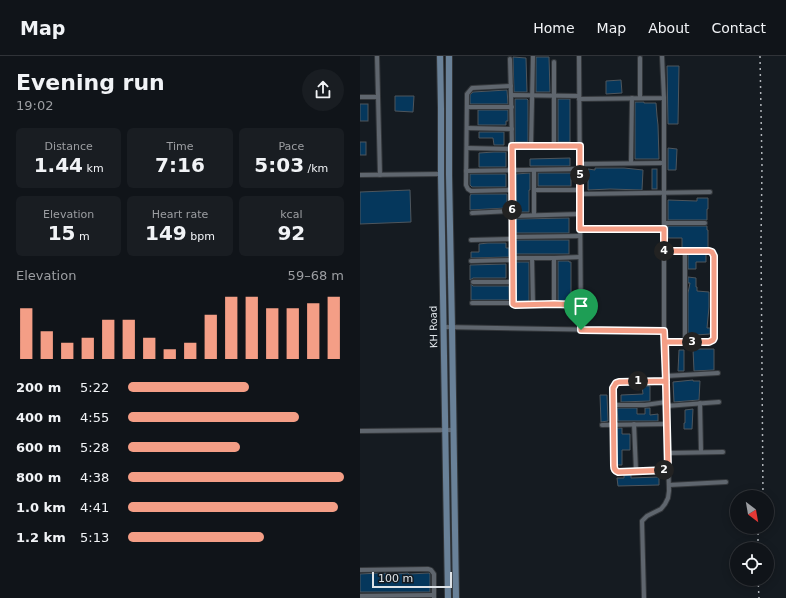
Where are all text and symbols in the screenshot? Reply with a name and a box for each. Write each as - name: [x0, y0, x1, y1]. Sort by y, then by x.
- text: Map: [20, 17, 65, 39]
- text: Home: [533, 20, 575, 36]
- text: Map: [597, 20, 626, 36]
- text: About: [648, 20, 690, 36]
- text: Contact: [712, 20, 766, 36]
- button: share: [302, 69, 344, 111]
- text: Evening run: [16, 70, 165, 95]
- text: 19:02: [16, 98, 53, 113]
- text: Distance: [45, 140, 93, 153]
- text: Time: [167, 140, 193, 153]
- text: Pace: [278, 140, 304, 153]
- text: 1.44: [34, 153, 83, 177]
- text: 7:16: [155, 153, 205, 177]
- text: 5:03: [254, 153, 304, 177]
- text: km: [83, 162, 104, 175]
- text: /km: [304, 162, 328, 175]
- pin: 5: [570, 165, 590, 185]
- text: 5: [576, 168, 584, 181]
- pin: 6: [502, 200, 522, 220]
- text: 6: [508, 203, 516, 216]
- text: Elevation: [43, 208, 94, 221]
- text: Heart rate: [152, 208, 208, 221]
- text: kcal: [280, 208, 302, 221]
- text: 15: [48, 221, 75, 245]
- text: 149: [145, 221, 187, 245]
- text: 92: [277, 221, 305, 245]
- text: m: [75, 230, 90, 243]
- text: bpm: [187, 230, 215, 243]
- pin: 4: [654, 241, 674, 261]
- text: 4: [660, 244, 668, 257]
- text: Elevation: [16, 268, 76, 283]
- text: 59–68 m: [288, 268, 344, 283]
- pin: [564, 289, 598, 330]
- icon: arrive: [570, 295, 592, 317]
- street label: KH Road: [428, 306, 439, 348]
- pin: 3: [682, 332, 702, 352]
- text: 3: [688, 335, 696, 348]
- pin: 1: [628, 371, 648, 391]
- text: 1: [634, 374, 642, 387]
- text: 200 m: [16, 380, 61, 395]
- text: 5:22: [80, 380, 109, 395]
- text: 400 m: [16, 410, 61, 425]
- text: 4:55: [80, 410, 109, 425]
- text: 600 m: [16, 440, 61, 455]
- text: 5:28: [80, 440, 109, 455]
- pin: 2: [654, 460, 674, 480]
- text: 2: [660, 463, 668, 476]
- text: 800 m: [16, 470, 61, 485]
- text: 4:38: [80, 470, 109, 485]
- north arrow: [730, 490, 774, 534]
- map controls: [730, 490, 774, 586]
- text: 1.0 km: [16, 500, 66, 515]
- text: 4:41: [80, 500, 109, 515]
- text: 1.2 km: [16, 530, 66, 545]
- text: 5:13: [80, 530, 109, 545]
- button: locate: [730, 542, 774, 586]
- scale bar: [372, 570, 452, 589]
- text: 100 m: [378, 572, 413, 585]

